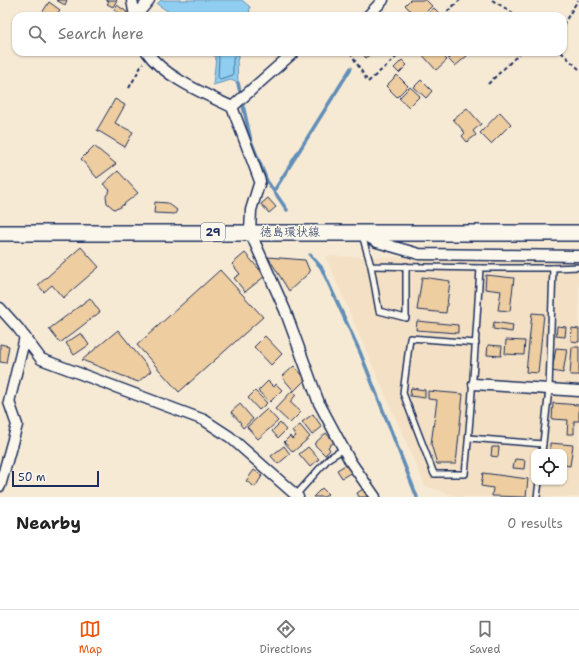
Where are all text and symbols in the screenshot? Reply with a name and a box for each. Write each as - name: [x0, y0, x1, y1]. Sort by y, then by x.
- search box: [12, 12, 567, 56]
- icon: search: [26, 23, 48, 45]
- text: Search here: [58, 24, 144, 44]
- road number: 29: [201, 223, 225, 241]
- street label: 徳島環状線: [260, 224, 320, 240]
- map controls: [531, 449, 567, 485]
- button: locate: [531, 449, 567, 485]
- scale bar: [12, 469, 99, 488]
- text: 50 m: [18, 470, 46, 485]
- text: Nearby: [16, 512, 81, 534]
- text: 0 results: [507, 515, 563, 532]
- tab: Map: [79, 618, 102, 657]
- tab: Directions: [259, 618, 312, 657]
- tab: Saved: [469, 618, 500, 657]

